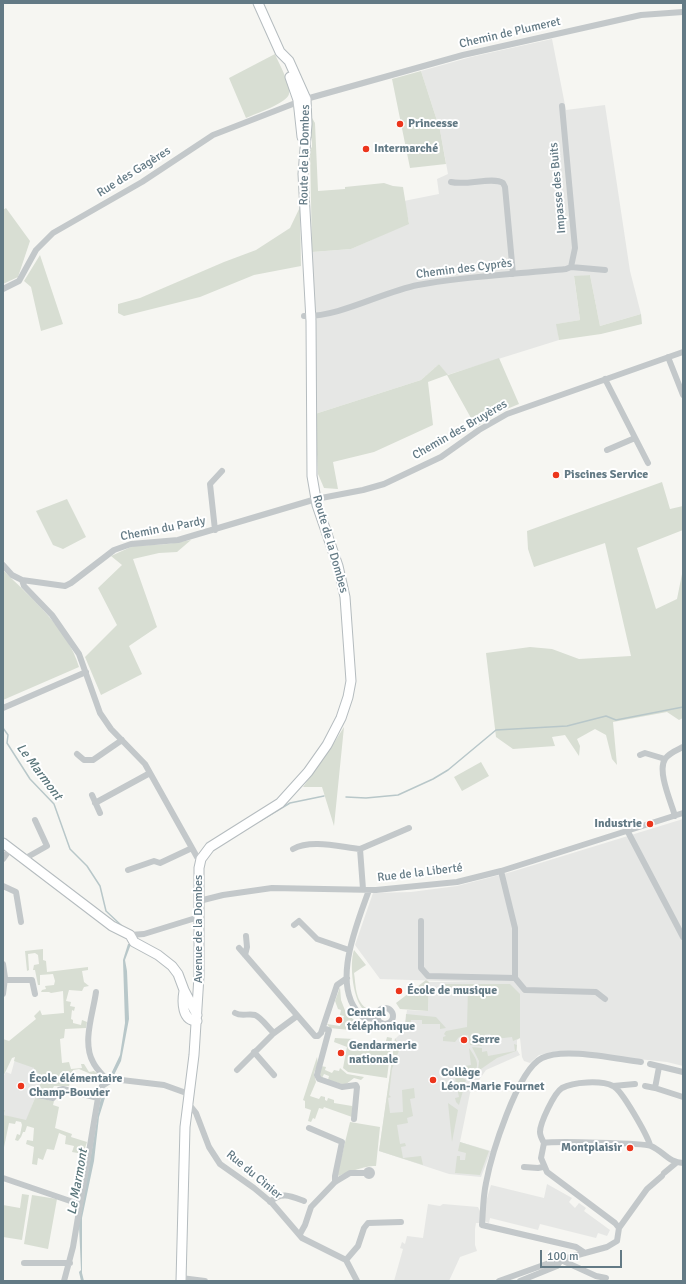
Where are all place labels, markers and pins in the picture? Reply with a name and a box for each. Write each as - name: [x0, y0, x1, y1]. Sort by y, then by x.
- place label: Princesse: [408, 117, 458, 131]
- marker: Princesse: [395, 119, 405, 129]
- place label: Intermarché: [374, 142, 438, 156]
- marker: Intermarché: [361, 144, 371, 154]
- place label: Piscines Service: [564, 468, 648, 482]
- marker: Piscines Service: [551, 470, 561, 480]
- place label: Industrie: [594, 817, 642, 831]
- marker: Industrie: [645, 819, 655, 829]
- place label: École de musique: [407, 984, 497, 998]
- marker: École de musique: [394, 986, 404, 996]
- place label: Central téléphonique: [347, 1006, 415, 1034]
- marker: Central téléphonique: [334, 1015, 344, 1025]
- place label: Serre: [472, 1033, 500, 1047]
- marker: Serre: [459, 1035, 469, 1045]
- place label: Gendarmerie nationale: [349, 1039, 417, 1067]
- marker: Gendarmerie nationale: [336, 1048, 346, 1058]
- place label: Collège Léon-Marie Fournet: [441, 1066, 544, 1094]
- place label: École élémentaire Champ-Bouvier: [29, 1072, 122, 1100]
- marker: Collège Léon-Marie Fournet: [428, 1075, 438, 1085]
- marker: École élémentaire Champ-Bouvier: [16, 1081, 26, 1091]
- place label: Montplaisir: [561, 1141, 622, 1155]
- marker: Montplaisir: [625, 1143, 635, 1153]

